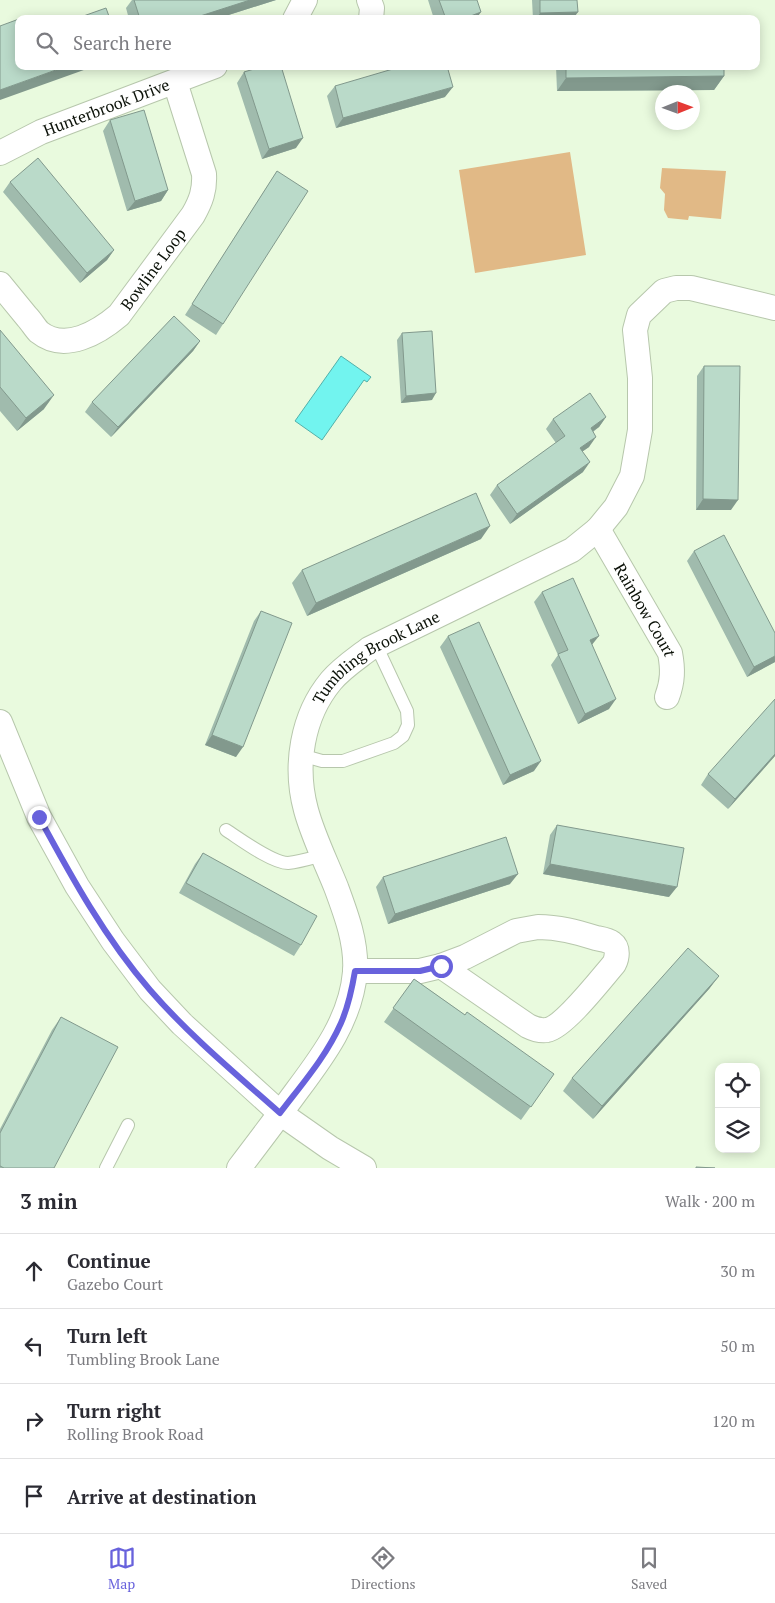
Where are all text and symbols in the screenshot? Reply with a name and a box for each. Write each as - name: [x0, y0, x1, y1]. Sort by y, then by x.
- search box: [15, 15, 760, 70]
- icon: search: [33, 29, 61, 57]
- text: Search here: [73, 30, 172, 55]
- street label: Hunterbrook Drive: [40, 73, 173, 141]
- north arrow: [655, 85, 700, 130]
- street label: Bowline Loop: [115, 224, 191, 314]
- street label: Rainbow Court: [609, 559, 681, 658]
- street label: Tumbling Brook Lane: [307, 605, 443, 708]
- route end: [28, 806, 51, 829]
- route start: [430, 955, 453, 978]
- map controls: [715, 1063, 760, 1153]
- button: locate: [715, 1063, 760, 1108]
- button: layers: [715, 1108, 760, 1153]
- text: 3 min: [20, 1187, 77, 1215]
- text: Walk · 200 m: [665, 1190, 755, 1212]
- text: Continue: [67, 1248, 151, 1273]
- icon: ahead: [20, 1257, 48, 1285]
- text: 30 m: [720, 1260, 755, 1282]
- text: Gazebo Court: [67, 1273, 163, 1295]
- text: Turn left: [67, 1323, 148, 1348]
- icon: left: [20, 1332, 48, 1360]
- text: 50 m: [720, 1335, 755, 1357]
- text: Tumbling Brook Lane: [67, 1348, 220, 1370]
- text: Turn right: [67, 1398, 161, 1423]
- icon: right: [20, 1407, 48, 1435]
- text: 120 m: [712, 1410, 755, 1432]
- text: Rolling Brook Road: [67, 1423, 204, 1445]
- icon: arrive: [20, 1482, 48, 1510]
- text: Arrive at destination: [67, 1484, 256, 1509]
- tab: Map: [108, 1544, 136, 1593]
- tab: Directions: [351, 1544, 416, 1593]
- tab: Saved: [631, 1544, 667, 1593]

